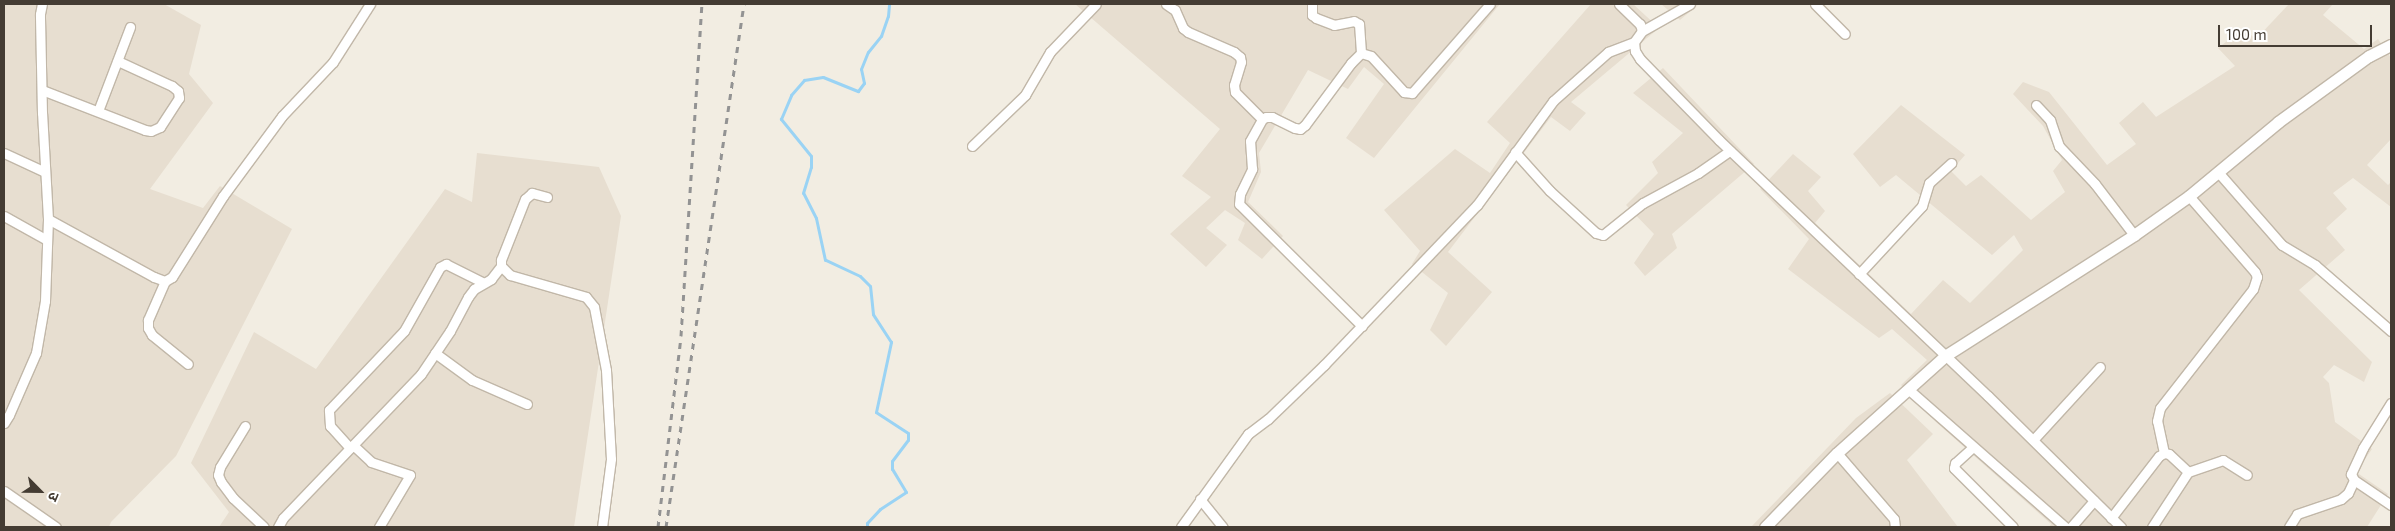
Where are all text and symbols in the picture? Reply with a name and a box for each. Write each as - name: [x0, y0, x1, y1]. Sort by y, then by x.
- scale bar: [2220, 15, 2374, 47]
- text: 100 m: [2226, 25, 2267, 43]
- north arrow: [15, 466, 65, 516]
- text: उ: [45, 490, 64, 504]

